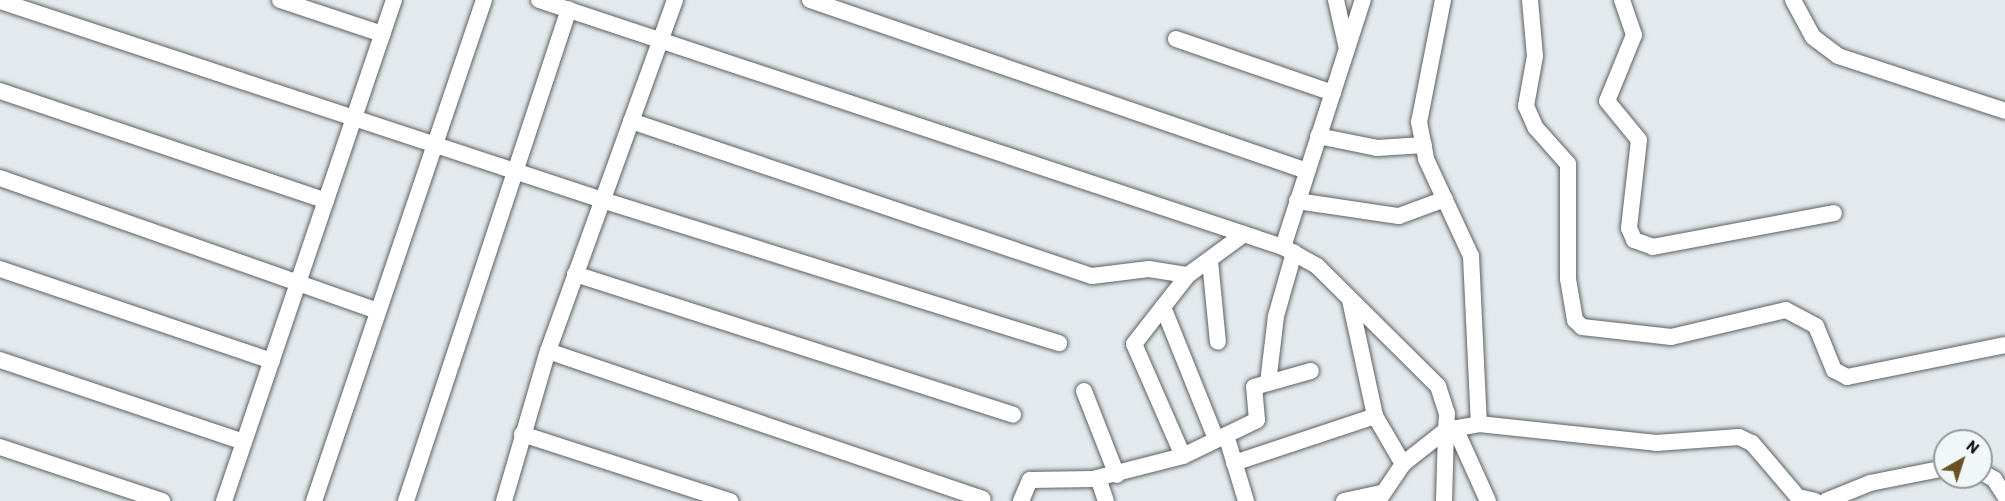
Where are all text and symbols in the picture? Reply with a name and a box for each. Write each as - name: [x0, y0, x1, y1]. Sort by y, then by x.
- north arrow: [1933, 429, 1993, 489]
- text: N: [1963, 435, 1983, 457]

